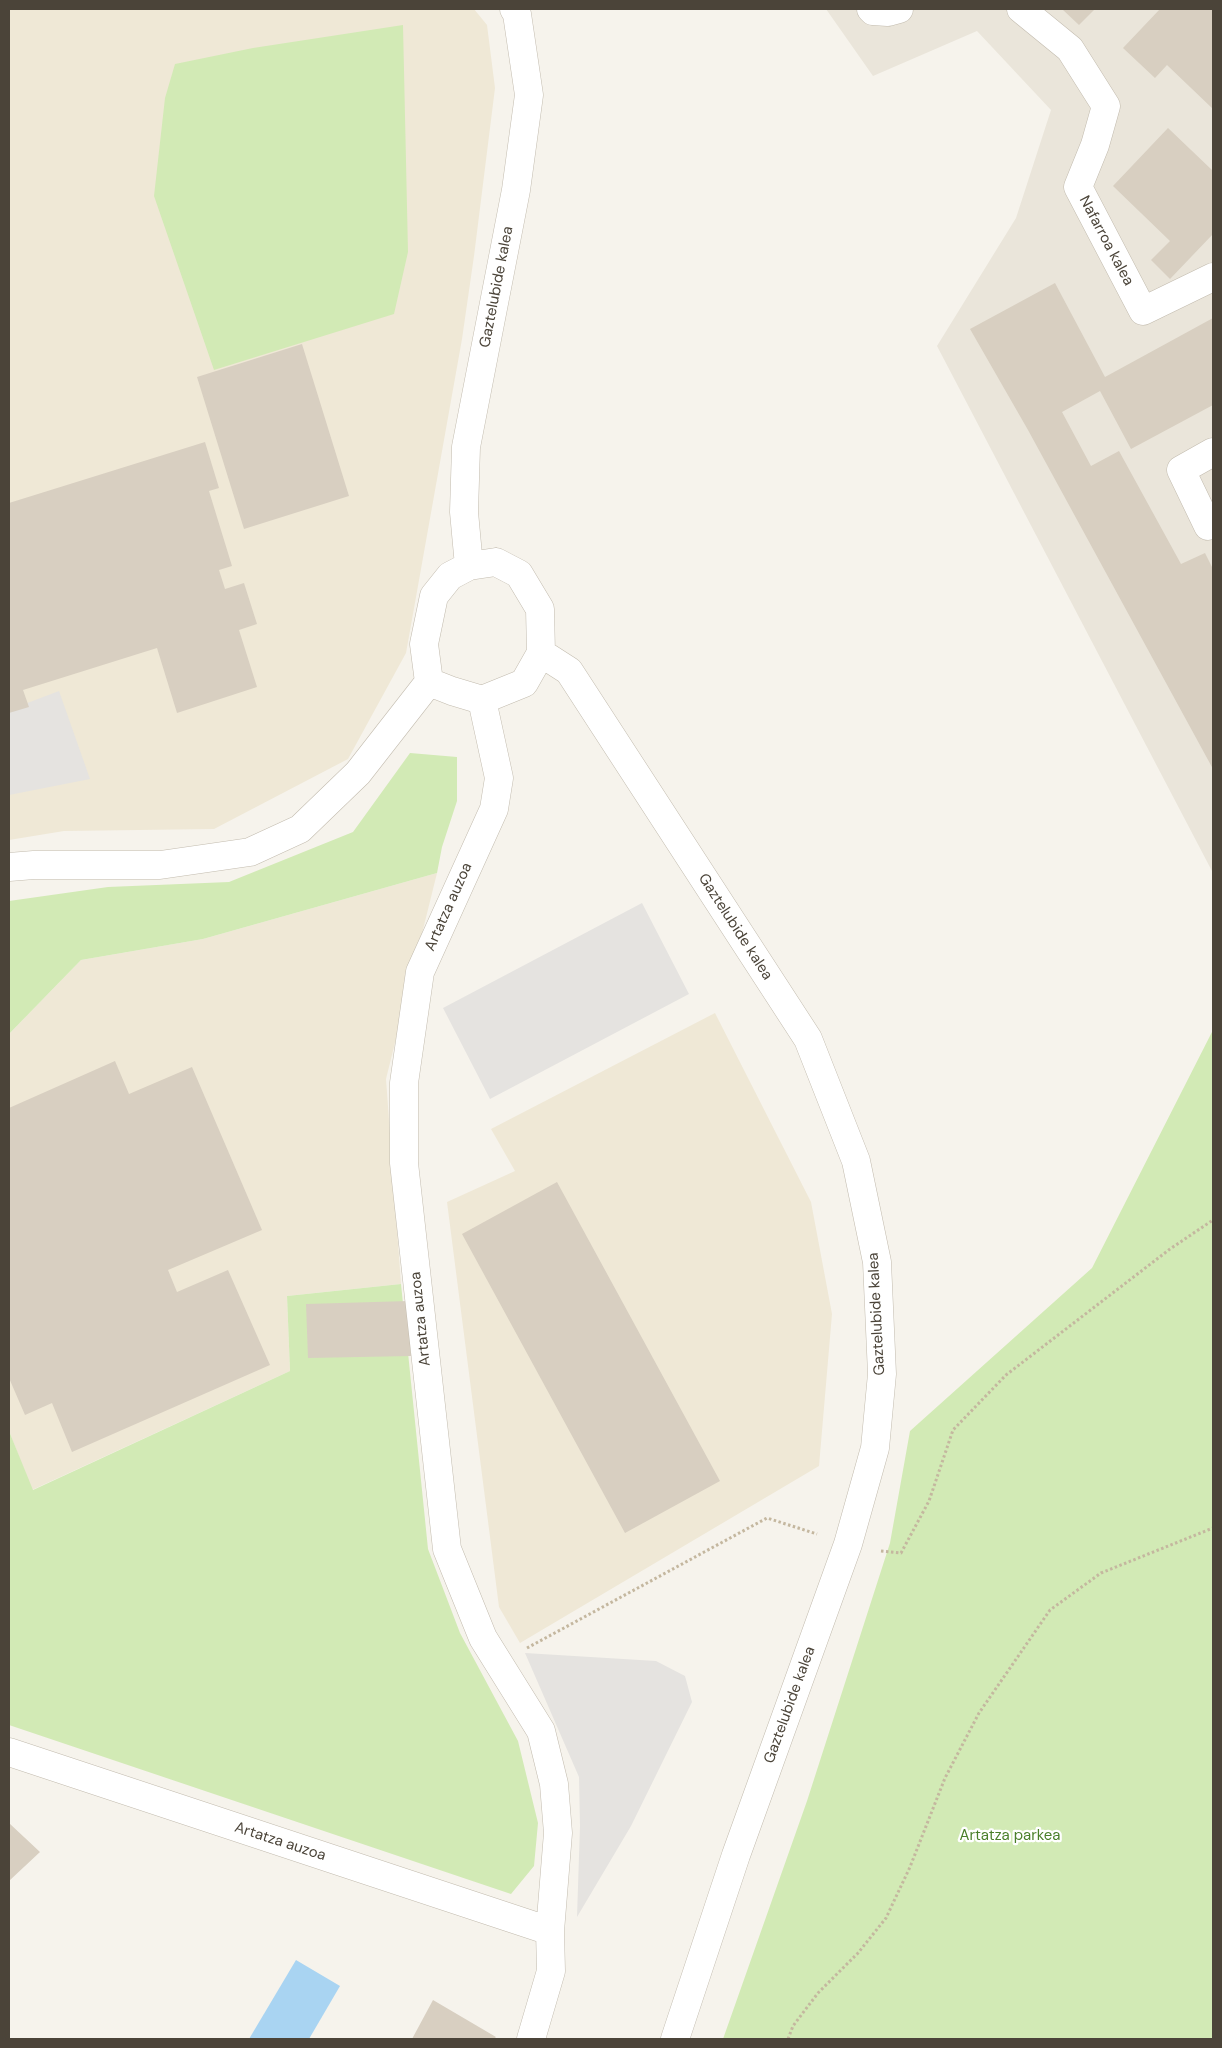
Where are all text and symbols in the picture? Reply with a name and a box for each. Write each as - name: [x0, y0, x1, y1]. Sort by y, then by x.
- street label: Nafarroa kalea: [1075, 193, 1137, 289]
- street label: Gaztelubide kalea: [476, 225, 518, 349]
- street label: Artatza auzoa: [421, 860, 477, 954]
- street label: Gaztelubide kalea: [694, 870, 776, 984]
- street label: Gaztelubide kalea: [865, 1252, 889, 1376]
- street label: Artatza auzoa: [407, 1271, 435, 1367]
- street label: Gaztelubide kalea: [760, 1644, 820, 1766]
- street label: Artatza auzoa: [232, 1819, 328, 1865]
- park label: Artatza parkea: [959, 1827, 1061, 1845]

